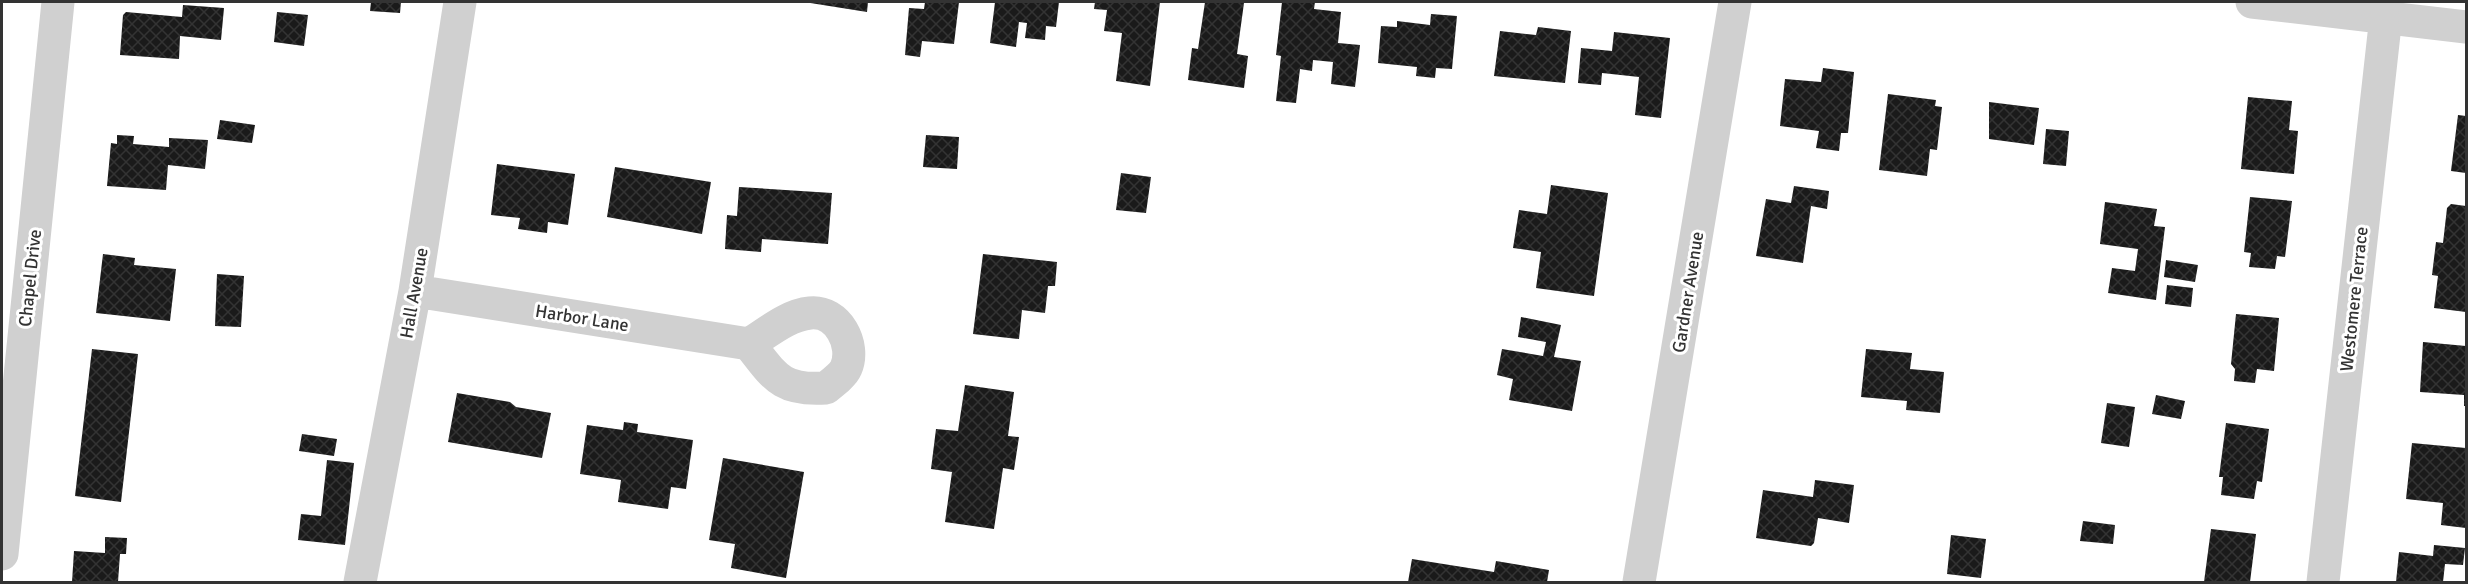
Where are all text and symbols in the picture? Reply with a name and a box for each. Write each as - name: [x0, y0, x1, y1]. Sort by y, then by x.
- street label: Westomere Terrace: [2335, 225, 2373, 373]
- street label: Chapel Drive: [14, 228, 46, 328]
- street label: Gardner Avenue: [1668, 230, 1708, 354]
- street label: Hall Avenue: [395, 246, 433, 340]
- street label: Harbor Lane: [534, 300, 630, 336]

